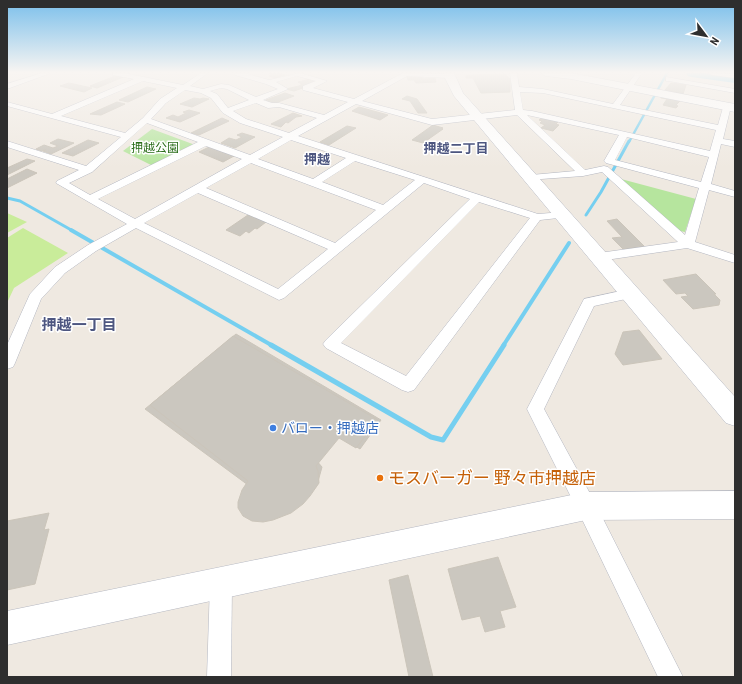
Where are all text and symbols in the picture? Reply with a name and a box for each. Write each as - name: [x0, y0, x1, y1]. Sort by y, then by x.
- north arrow: [686, 16, 726, 56]
- text: N: [707, 35, 721, 48]
- park label: 押越公園: [131, 141, 179, 155]
- district label: 押越二丁目: [423, 141, 489, 156]
- district label: 押越: [304, 152, 330, 167]
- district label: 押越一丁目: [41, 316, 117, 334]
- place label: バロー・押越店: [281, 420, 379, 436]
- marker: バロー・押越店: [268, 423, 278, 433]
- place label: モスバーガー 野々市押越店: [388, 468, 596, 488]
- marker: モスバーガー 野々市押越店: [375, 473, 385, 483]

